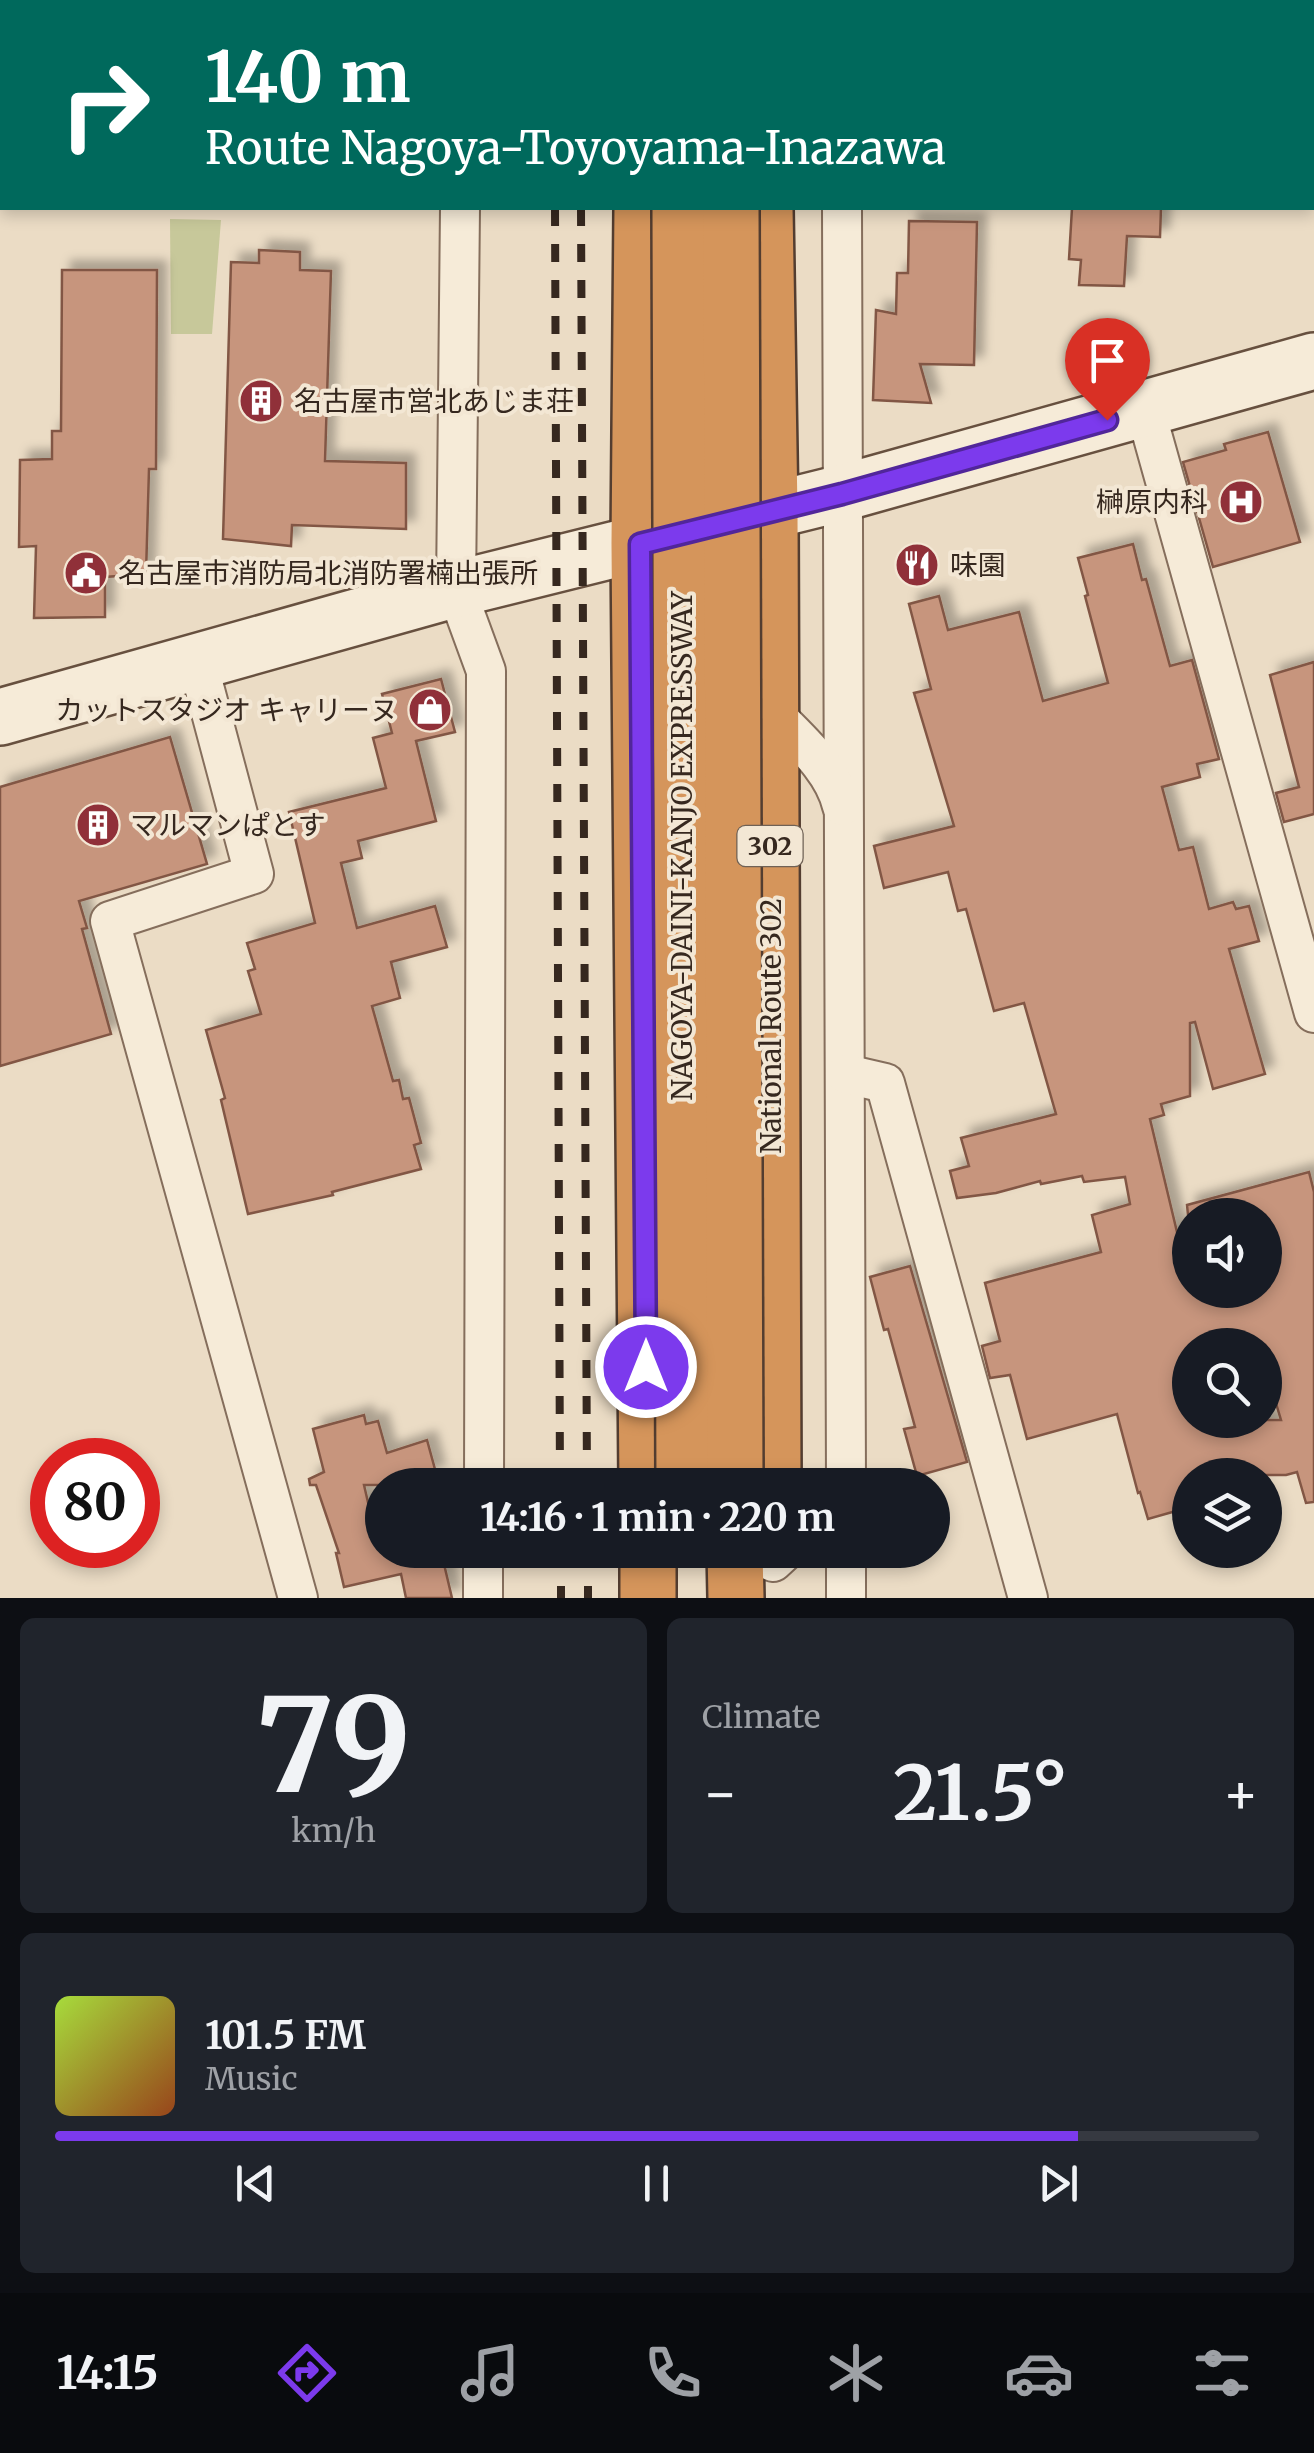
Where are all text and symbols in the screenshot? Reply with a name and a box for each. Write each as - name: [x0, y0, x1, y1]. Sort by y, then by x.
- text: 140 m: [205, 33, 411, 121]
- icon: right: [40, 40, 170, 170]
- text: Route Nagoya-Toyoyama-Inazawa: [205, 120, 946, 176]
- pin: [1065, 318, 1150, 421]
- icon: arrive: [1080, 333, 1135, 388]
- building icon: 名古屋市営北あじま荘: [238, 378, 284, 424]
- place label: 名古屋市営北あじま荘: [294, 383, 574, 419]
- hospital icon: 榊原内科: [1218, 479, 1264, 525]
- place label: 榊原内科: [1096, 484, 1208, 520]
- restaurant icon: 味園: [894, 542, 940, 588]
- place label: 味園: [950, 547, 1006, 583]
- public building icon: 名古屋市消防局北消防署楠出張所: [63, 550, 109, 596]
- place label: 名古屋市消防局北消防署楠出張所: [118, 555, 538, 591]
- street label: NAGOYA-DAINI-KANJO EXPRESSWAY: [664, 590, 700, 1101]
- shop icon: カットスタジオ キャリーヌ: [407, 687, 453, 733]
- place label: カットスタジオ キャリーヌ: [55, 692, 398, 728]
- building icon: マルマンぱとす: [75, 802, 121, 848]
- place label: マルマンぱとす: [130, 807, 325, 843]
- road number: 302: [738, 826, 802, 866]
- street label: National Route 302: [753, 898, 789, 1154]
- map controls: [1172, 1198, 1282, 1568]
- button: sound: [1172, 1198, 1282, 1308]
- position arrow: [594, 1315, 698, 1419]
- button: search: [1172, 1328, 1282, 1438]
- speed limit sign: 80: [30, 1438, 160, 1568]
- button: layers: [1172, 1458, 1282, 1568]
- text: 14:16 · 1 min · 220 m: [480, 1494, 835, 1541]
- text: 79: [256, 1664, 411, 1827]
- text: Climate: [702, 1697, 820, 1737]
- text: 21.5°: [893, 1746, 1068, 1840]
- text: −: [702, 1759, 739, 1828]
- text: +: [1222, 1759, 1259, 1828]
- text: km/h: [291, 1811, 376, 1851]
- text: 101.5 FM: [205, 2012, 366, 2059]
- text: Music: [205, 2059, 298, 2099]
- icon: previous: [228, 2156, 283, 2211]
- icon: pause: [629, 2156, 684, 2211]
- icon: next: [1031, 2156, 1086, 2211]
- icon: directions: [272, 2338, 342, 2408]
- icon: music: [455, 2338, 525, 2408]
- icon: phone: [638, 2338, 708, 2408]
- icon: climate: [821, 2338, 891, 2408]
- icon: car: [1004, 2338, 1074, 2408]
- icon: filters: [1187, 2338, 1257, 2408]
- text: 14:15: [57, 2345, 158, 2401]

